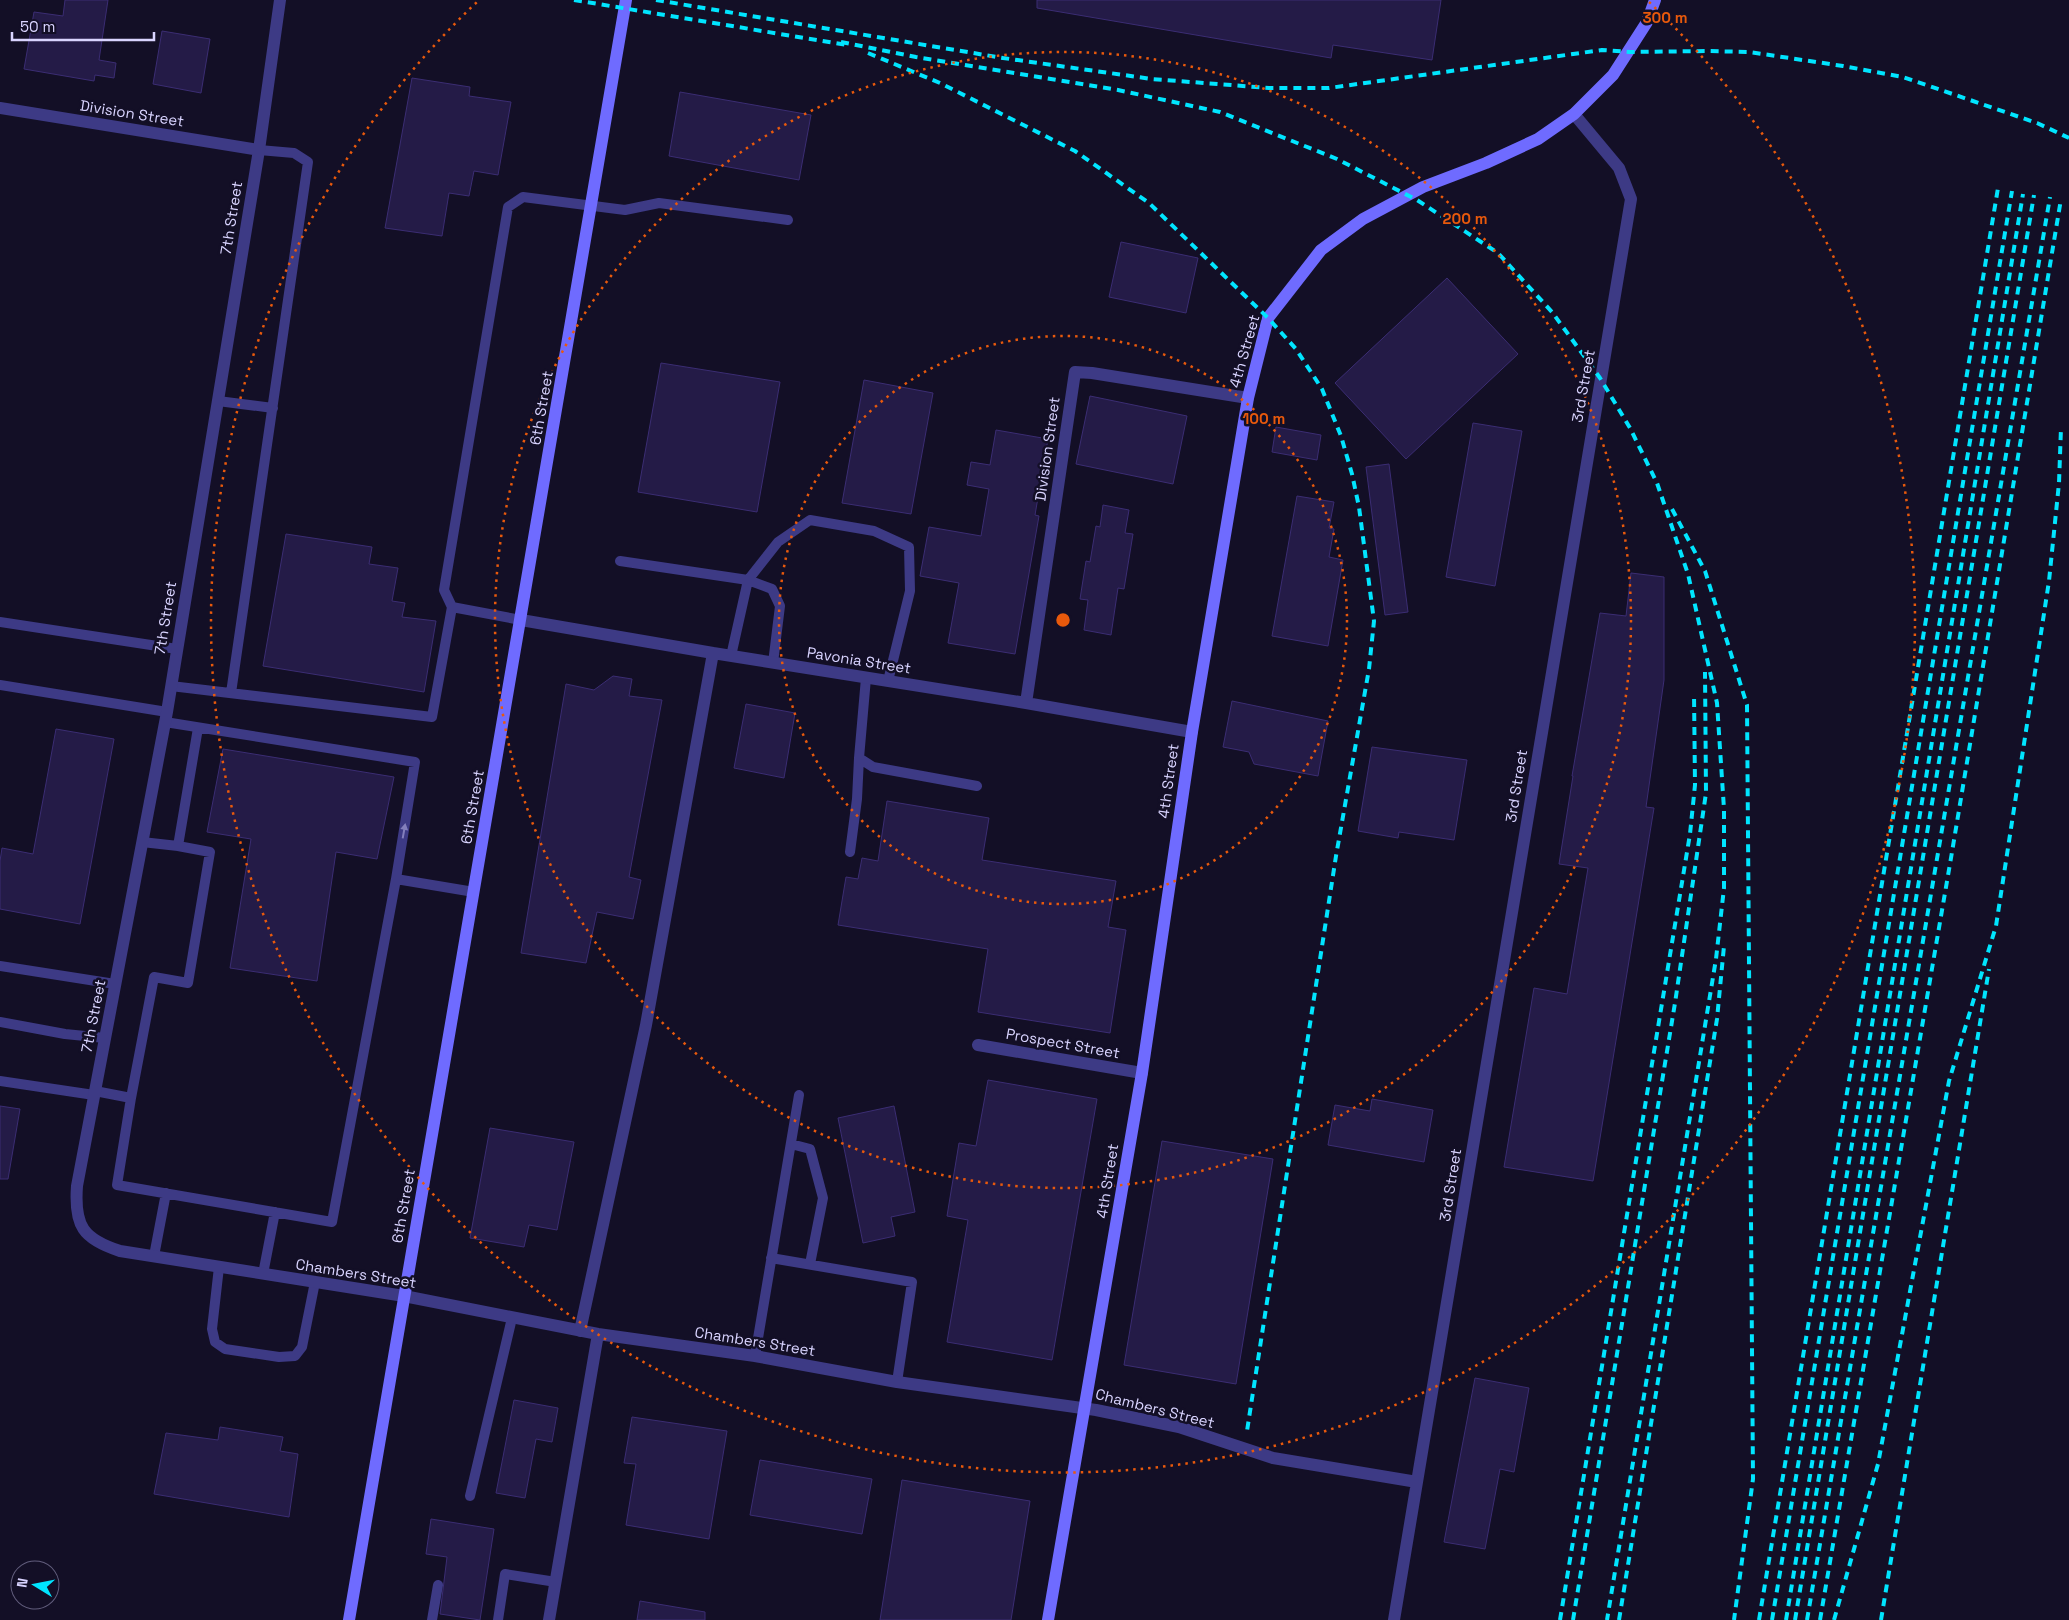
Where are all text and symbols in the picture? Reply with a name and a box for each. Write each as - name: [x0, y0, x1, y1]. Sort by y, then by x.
- text: 300 m: [1642, 8, 1688, 27]
- scale bar: [12, 10, 155, 42]
- text: 50 m: [20, 17, 55, 36]
- street label: Division Street: [79, 95, 185, 131]
- street label: 7th Street: [216, 180, 246, 256]
- text: 200 m: [1443, 209, 1487, 228]
- street label: 4th Street: [1225, 312, 1264, 390]
- street label: 3rd Street: [1567, 348, 1599, 424]
- street label: 6th Street: [525, 369, 557, 447]
- street label: Division Street: [1030, 396, 1064, 502]
- text: 100 m: [1243, 409, 1285, 428]
- street label: 7th Street: [150, 580, 180, 656]
- centre of rings: [1054, 611, 1072, 629]
- street label: Pavonia Street: [806, 642, 913, 678]
- street label: 4th Street: [1153, 742, 1183, 820]
- street label: 3rd Street: [1501, 748, 1531, 824]
- street label: 6th Street: [456, 768, 488, 846]
- one-way arrow: [400, 822, 408, 838]
- street label: 7th Street: [77, 978, 109, 1054]
- street label: Prospect Street: [1005, 1024, 1122, 1062]
- street label: 4th Street: [1092, 1142, 1122, 1220]
- street label: 3rd Street: [1435, 1147, 1465, 1223]
- street label: 6th Street: [387, 1167, 419, 1245]
- street label: Chambers Street: [294, 1254, 418, 1292]
- street label: Chambers Street: [693, 1322, 817, 1360]
- street label: Chambers Street: [1094, 1384, 1217, 1432]
- north arrow: [10, 1560, 60, 1610]
- text: N: [13, 1577, 32, 1589]

